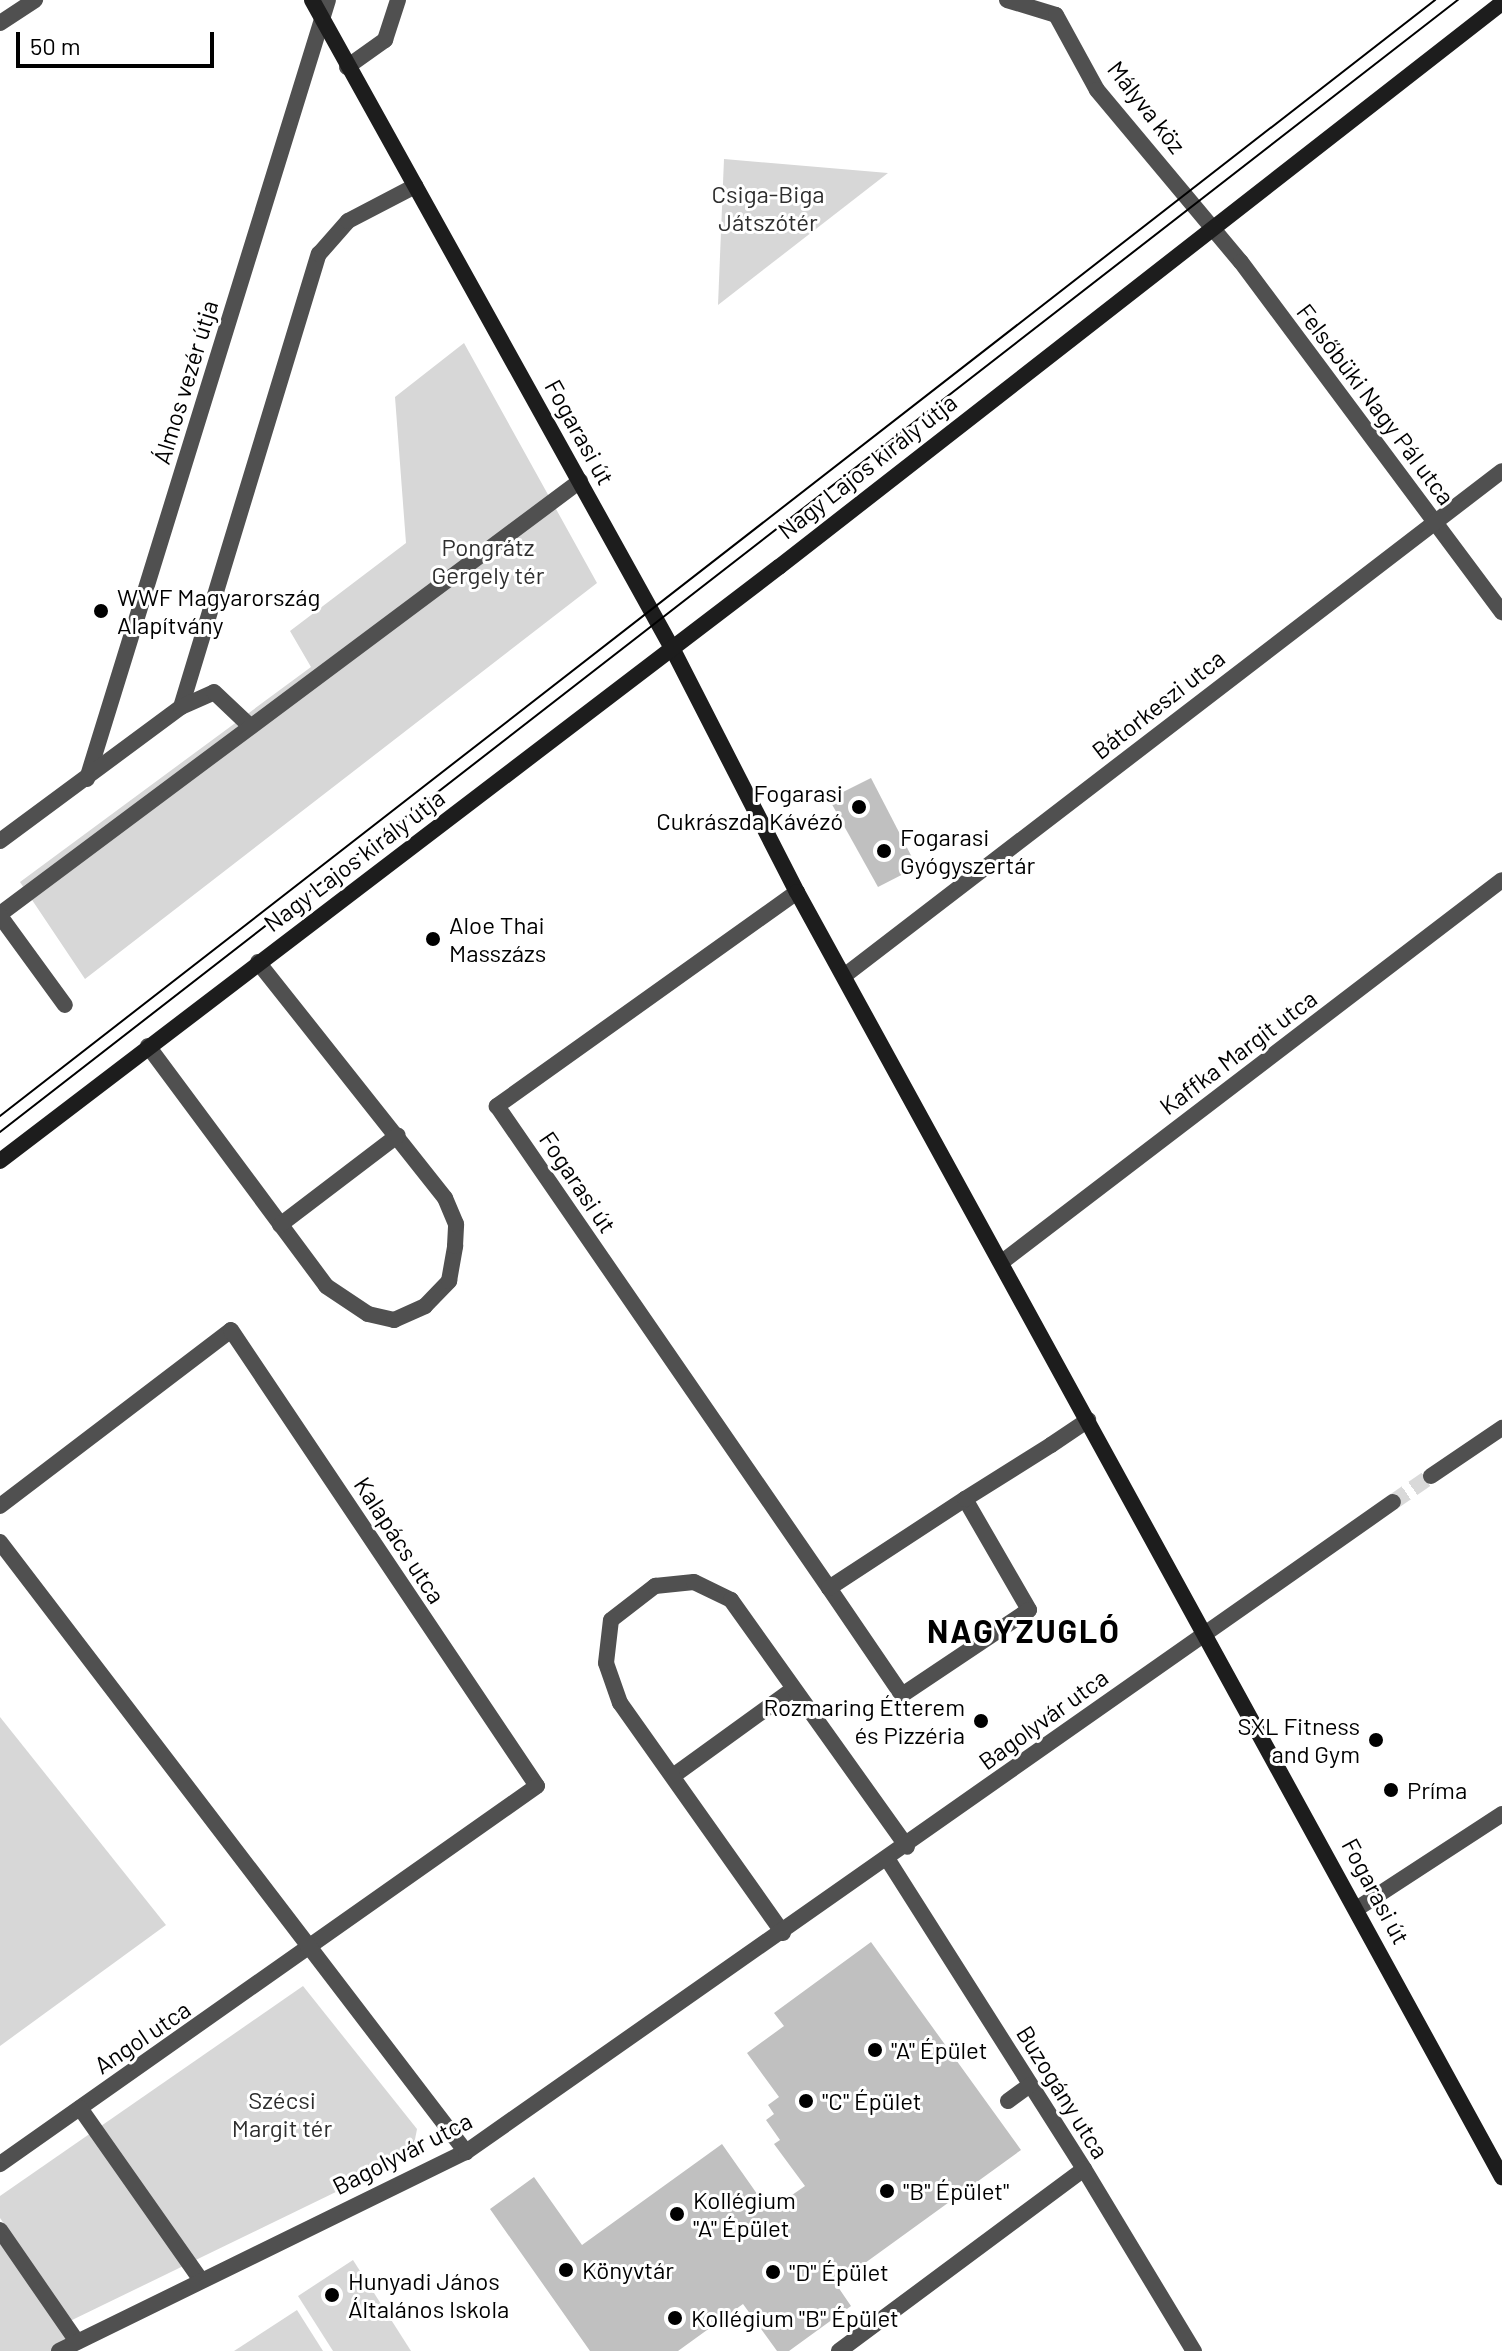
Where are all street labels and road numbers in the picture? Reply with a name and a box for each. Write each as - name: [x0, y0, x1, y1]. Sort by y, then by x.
- street label: Mályva köz: [1102, 55, 1192, 159]
- street label: Álmos vezér útja: [146, 297, 224, 467]
- street label: Felsőbüki Nagy Pál utca: [1291, 298, 1461, 510]
- street label: Fogarasi út: [539, 374, 621, 490]
- street label: Nagy Lajos király útja: [772, 387, 962, 545]
- street label: Bátorkeszi utca: [1086, 643, 1230, 765]
- street label: Nagy Lajos király útja: [258, 783, 450, 937]
- street label: Kaffka Margit utca: [1154, 984, 1322, 1120]
- street label: Fogarasi út: [534, 1126, 622, 1238]
- street label: Kalapács utca: [348, 1471, 452, 1609]
- street label: Bagolyvár utca: [973, 1663, 1113, 1775]
- street label: Fogarasi út: [1336, 1833, 1416, 1949]
- street label: Angol utca: [88, 1994, 196, 2080]
- street label: Buzogány utca: [1011, 2020, 1115, 2164]
- street label: Bagolyvár utca: [327, 2106, 477, 2200]

